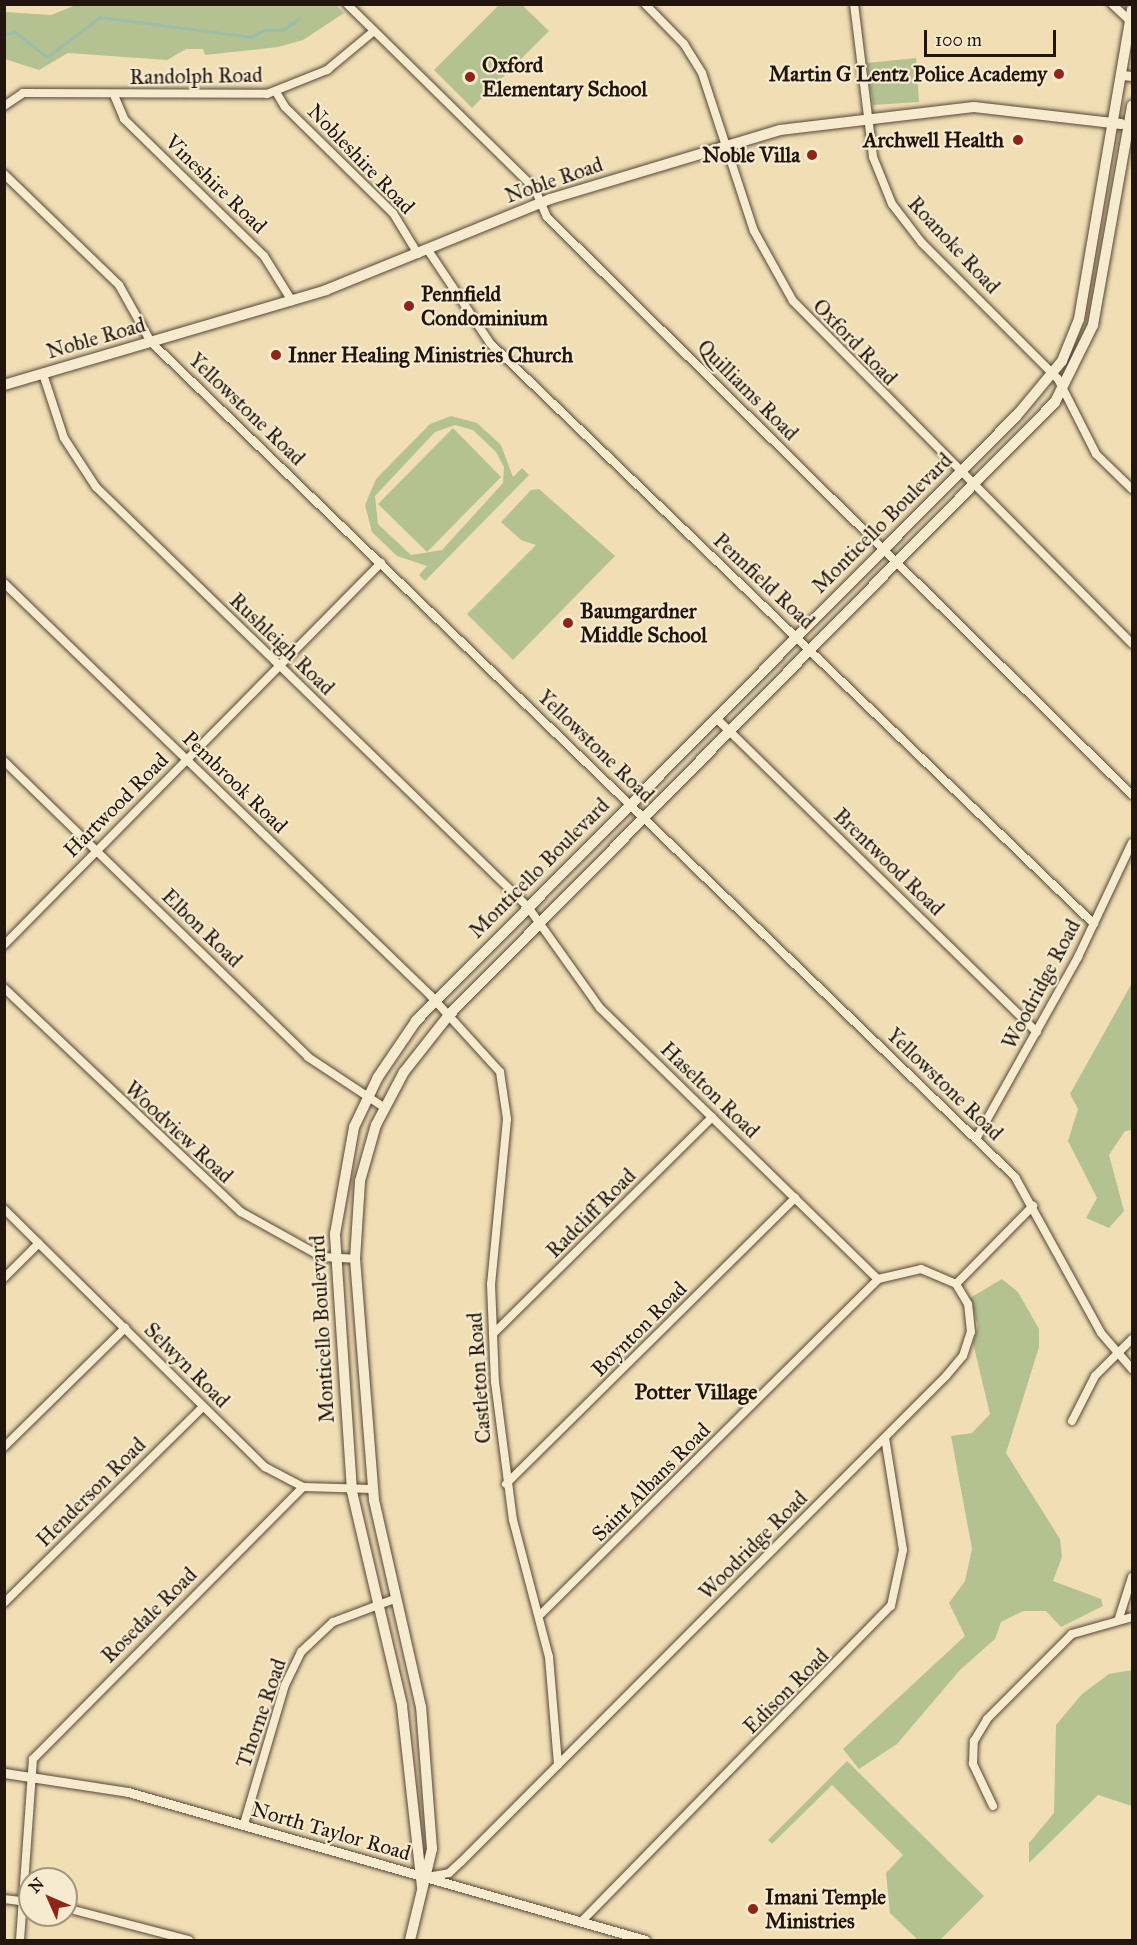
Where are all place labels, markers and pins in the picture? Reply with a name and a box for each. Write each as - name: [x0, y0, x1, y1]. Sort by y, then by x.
- place label: Oxford Elementary School: [482, 52, 647, 102]
- place label: Martin G Lentz Police Academy: [769, 61, 1047, 87]
- marker: Martin G Lentz Police Academy: [1052, 67, 1066, 81]
- marker: Oxford Elementary School: [463, 70, 477, 84]
- place label: Archwell Health: [863, 127, 1004, 153]
- marker: Archwell Health: [1009, 131, 1027, 149]
- place label: Noble Villa: [702, 142, 800, 168]
- marker: Noble Villa: [805, 148, 819, 162]
- place label: Pennfield Condominium: [421, 281, 548, 331]
- marker: Pennfield Condominium: [402, 299, 416, 313]
- place label: Inner Healing Ministries Church: [288, 342, 573, 368]
- marker: Inner Healing Ministries Church: [269, 348, 283, 362]
- place label: Baumgardner Middle School: [580, 598, 707, 648]
- marker: Baumgardner Middle School: [561, 616, 575, 630]
- place label: Imani Temple Ministries: [765, 1884, 886, 1934]
- marker: Imani Temple Ministries: [746, 1902, 760, 1916]

